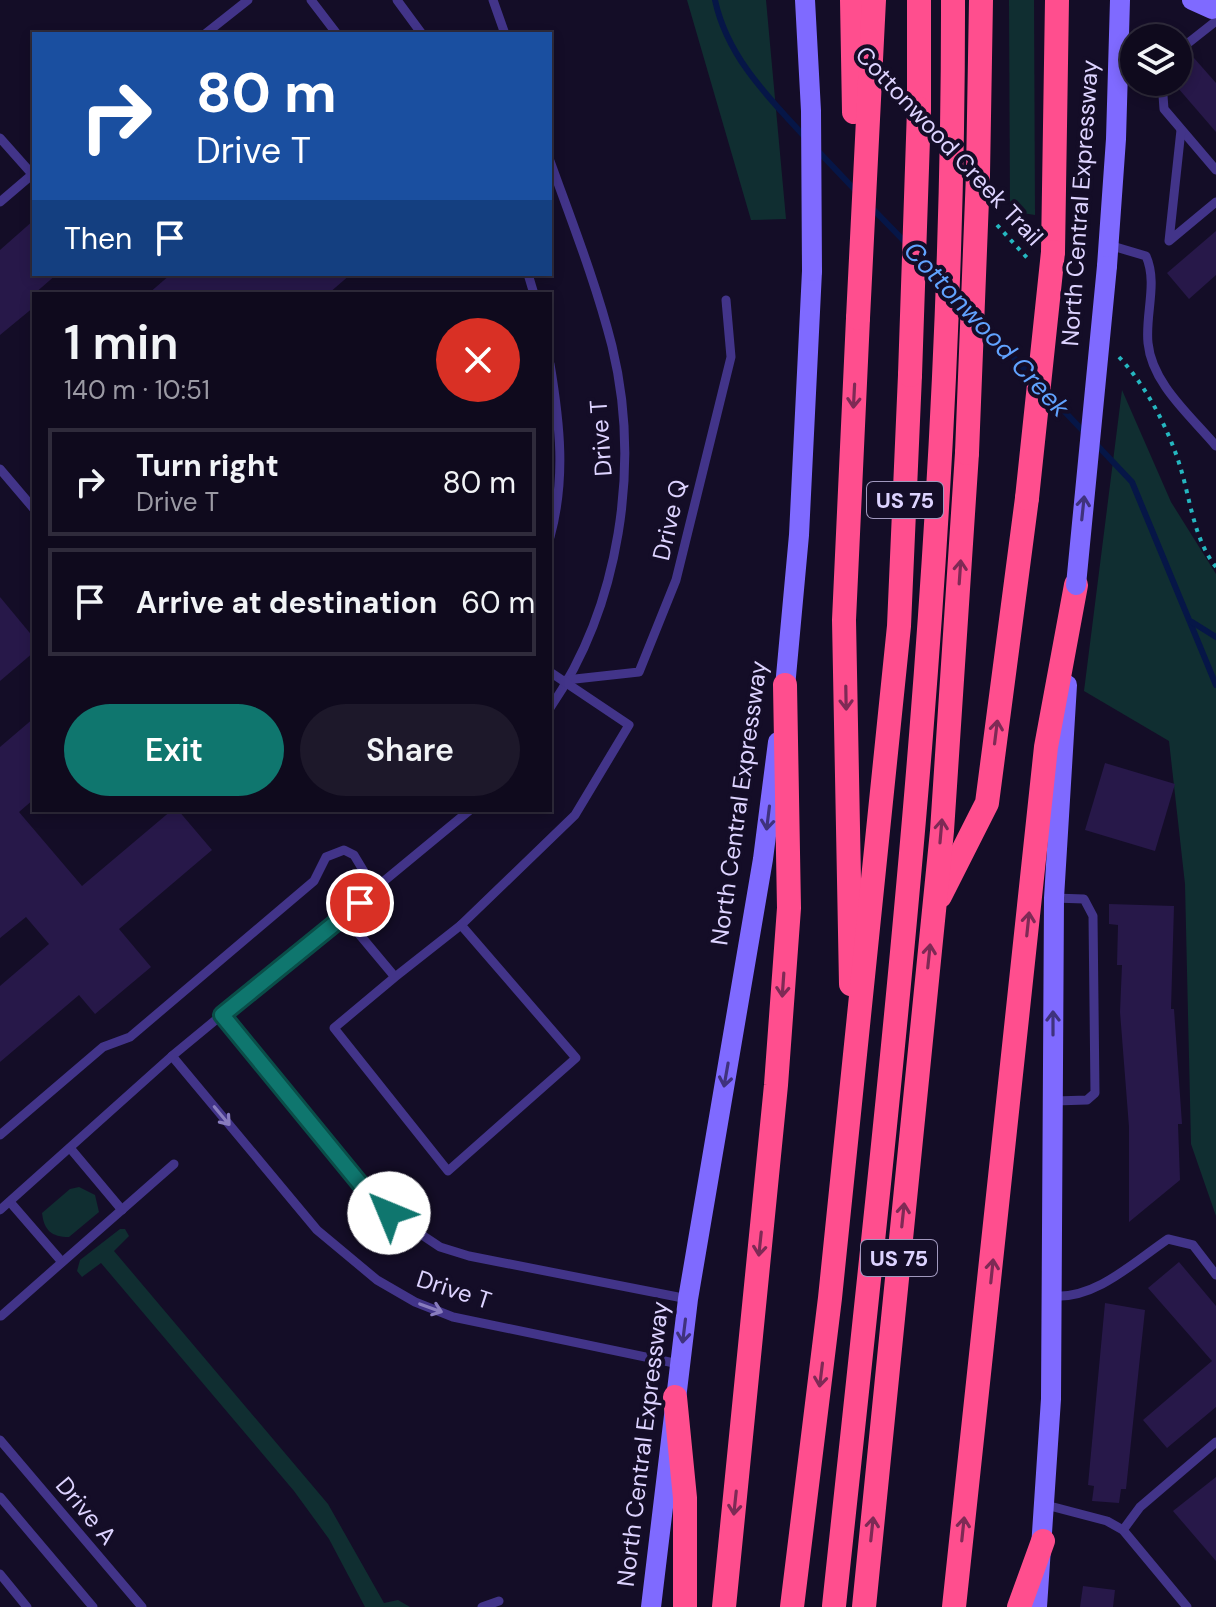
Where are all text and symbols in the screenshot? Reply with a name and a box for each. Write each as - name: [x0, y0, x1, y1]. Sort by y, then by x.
- map controls: [1120, 24, 1192, 96]
- button: layers: [1120, 24, 1192, 96]
- street label: Cottonwood Creek Trail: [849, 39, 1050, 252]
- text: 80 m: [196, 56, 337, 129]
- street label: North Central Expressway: [1054, 59, 1105, 347]
- icon: right: [64, 64, 168, 168]
- text: Drive T: [196, 127, 311, 174]
- icon: arrive: [148, 216, 192, 260]
- text: Then: [64, 219, 132, 258]
- water label: Cottonwood Creek: [897, 234, 1078, 425]
- text: 1 min: [64, 311, 179, 374]
- button: close: [436, 318, 520, 402]
- text: 140 m · 10:51: [64, 373, 210, 407]
- one-way arrow: [847, 382, 862, 409]
- street label: Drive T: [582, 399, 619, 477]
- text: Turn right: [136, 446, 279, 485]
- icon: right: [68, 460, 112, 504]
- text: 80 m: [443, 463, 516, 502]
- street label: Drive Q: [645, 477, 694, 563]
- road number: US 75: [867, 482, 943, 518]
- text: Drive T: [136, 485, 219, 519]
- one-way arrow: [1076, 495, 1091, 522]
- one-way arrow: [953, 559, 968, 586]
- icon: arrive: [68, 580, 112, 624]
- text: Arrive at destination: [136, 583, 437, 622]
- text: 60 m: [461, 583, 535, 622]
- street label: North Central Expressway: [703, 659, 774, 947]
- one-way arrow: [838, 684, 853, 711]
- button: Exit: [64, 704, 284, 796]
- button: Share: [300, 704, 520, 796]
- one-way arrow: [989, 720, 1004, 745]
- one-way arrow: [760, 805, 775, 830]
- one-way arrow: [934, 818, 949, 845]
- pin: [326, 869, 394, 937]
- icon: arrive: [338, 881, 382, 925]
- one-way arrow: [1021, 911, 1036, 938]
- one-way arrow: [922, 943, 937, 970]
- one-way arrow: [775, 971, 790, 998]
- one-way arrow: [1045, 1010, 1061, 1037]
- one-way arrow: [718, 1061, 733, 1087]
- one-way arrow: [213, 1105, 231, 1125]
- position arrow: [347, 1171, 431, 1255]
- one-way arrow: [896, 1202, 911, 1229]
- one-way arrow: [753, 1230, 768, 1257]
- road number: US 75: [861, 1240, 937, 1276]
- one-way arrow: [984, 1258, 999, 1285]
- street label: Drive T: [413, 1263, 495, 1316]
- street label: North Central Expressway: [610, 1300, 675, 1588]
- one-way arrow: [418, 1302, 443, 1316]
- one-way arrow: [676, 1318, 691, 1343]
- one-way arrow: [813, 1361, 828, 1388]
- street label: Drive A: [49, 1470, 124, 1551]
- one-way arrow: [727, 1489, 742, 1516]
- one-way arrow: [864, 1516, 879, 1543]
- one-way arrow: [956, 1517, 971, 1543]

